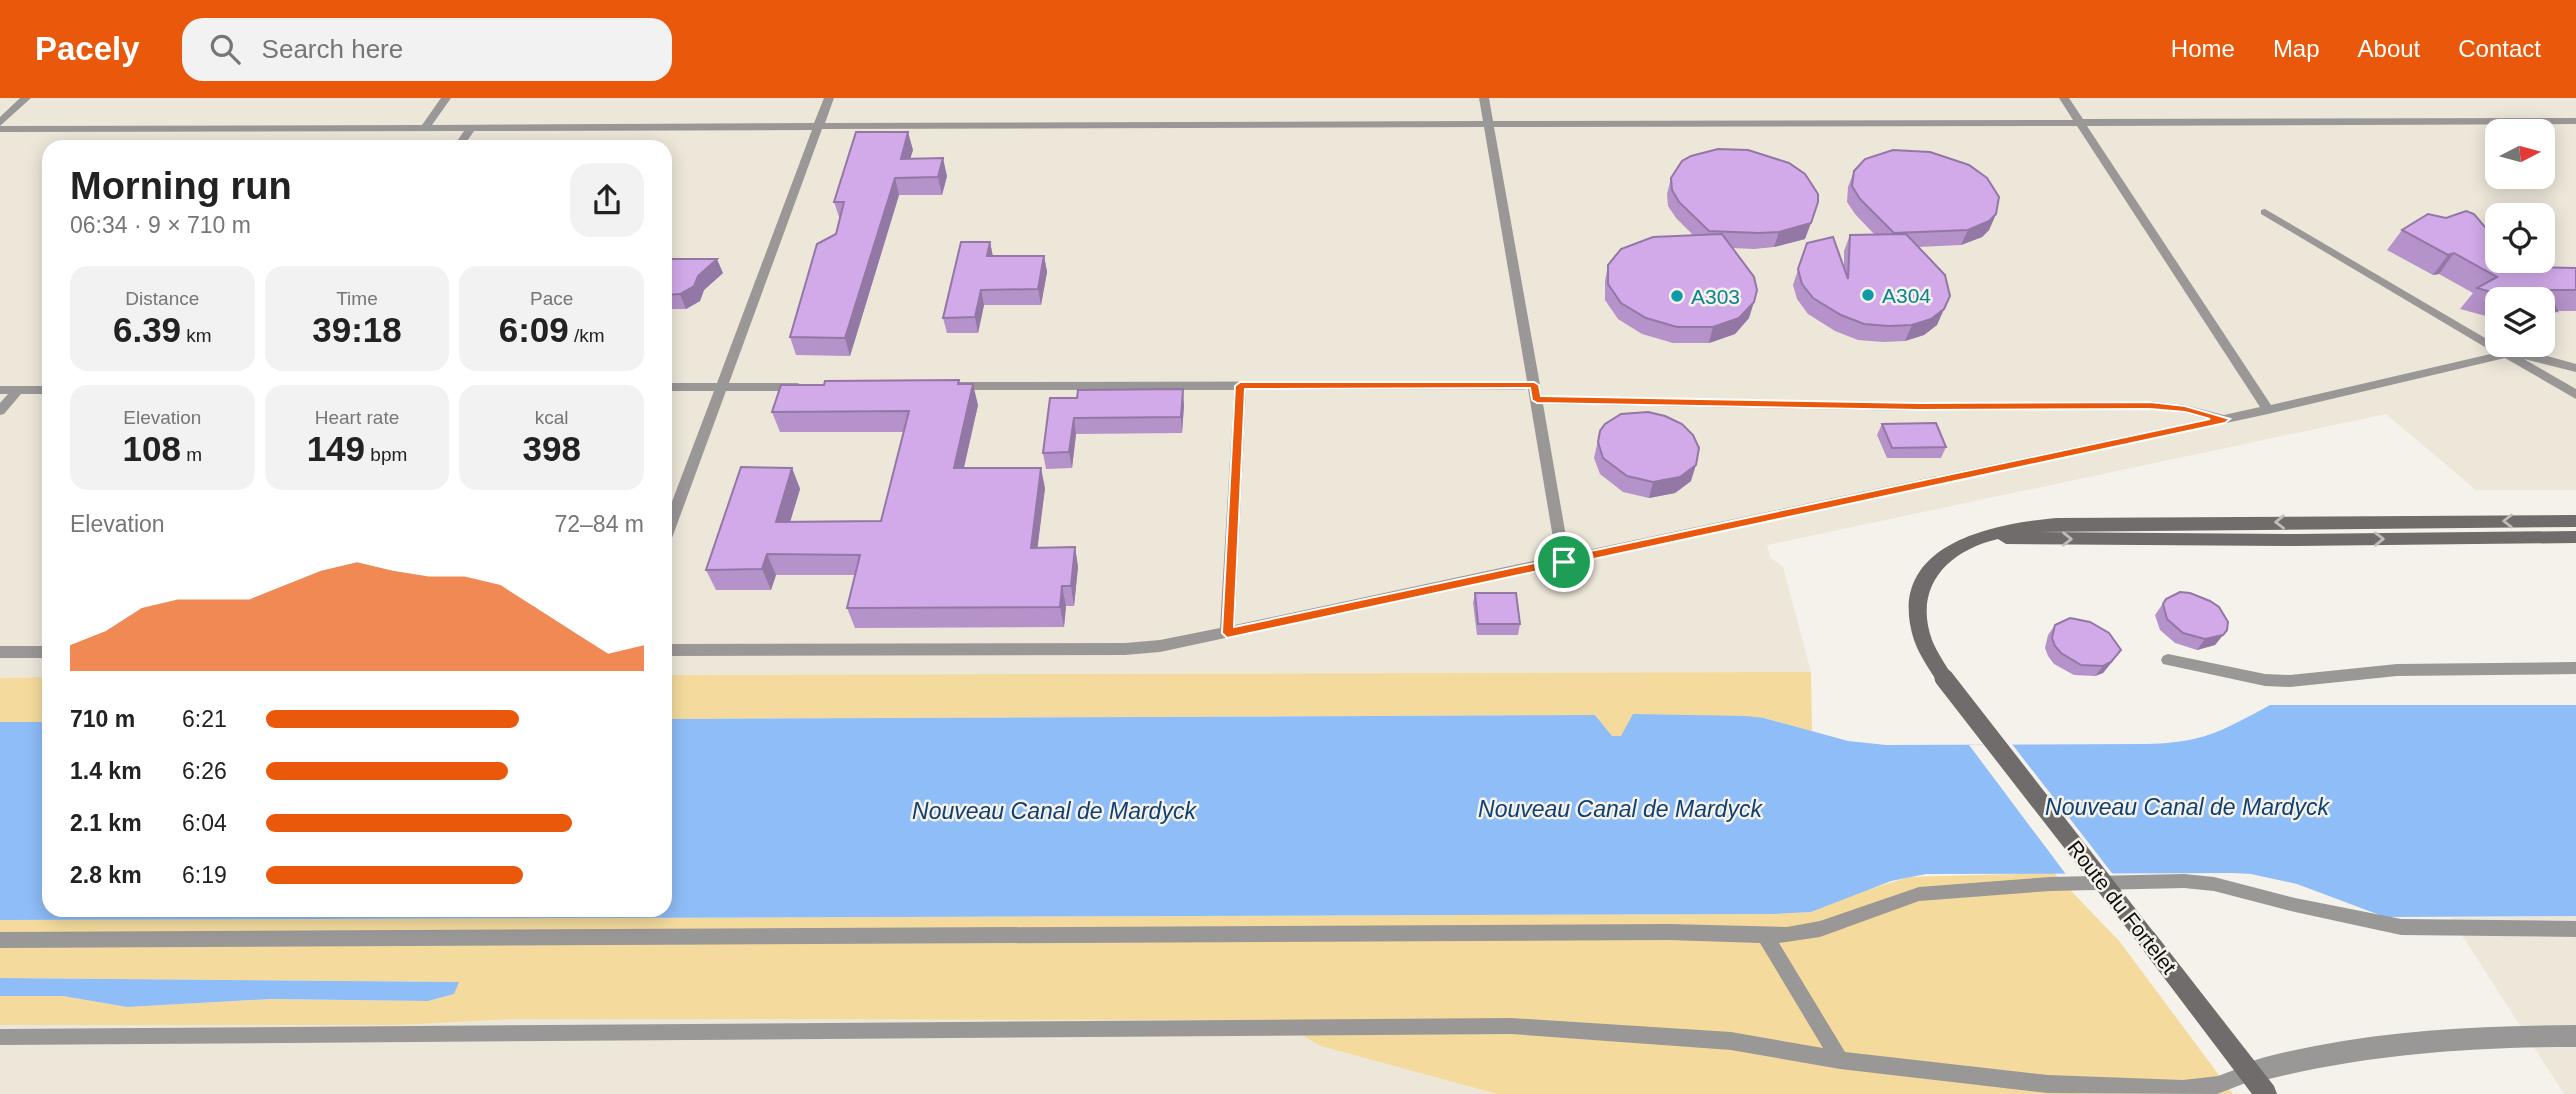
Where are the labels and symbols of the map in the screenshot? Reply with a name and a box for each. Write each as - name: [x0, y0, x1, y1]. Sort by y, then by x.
- north arrow: [2485, 119, 2555, 189]
- place label: A304: [1882, 284, 1931, 307]
- place label: A303: [1691, 285, 1740, 308]
- marker: A304: [1860, 287, 1876, 303]
- marker: A303: [1669, 288, 1685, 304]
- one-way arrow: [2502, 513, 2513, 529]
- one-way arrow: [2275, 514, 2285, 530]
- one-way arrow: [2062, 531, 2073, 546]
- one-way arrow: [2374, 531, 2385, 547]
- pin: [1534, 532, 1594, 592]
- water label: Nouveau Canal de Mardyck: [2045, 794, 2330, 820]
- water label: Nouveau Canal de Mardyck: [1478, 796, 1763, 822]
- water label: Nouveau Canal de Mardyck: [912, 798, 1197, 824]
- street label: Route du Fortelet: [2063, 836, 2181, 978]

